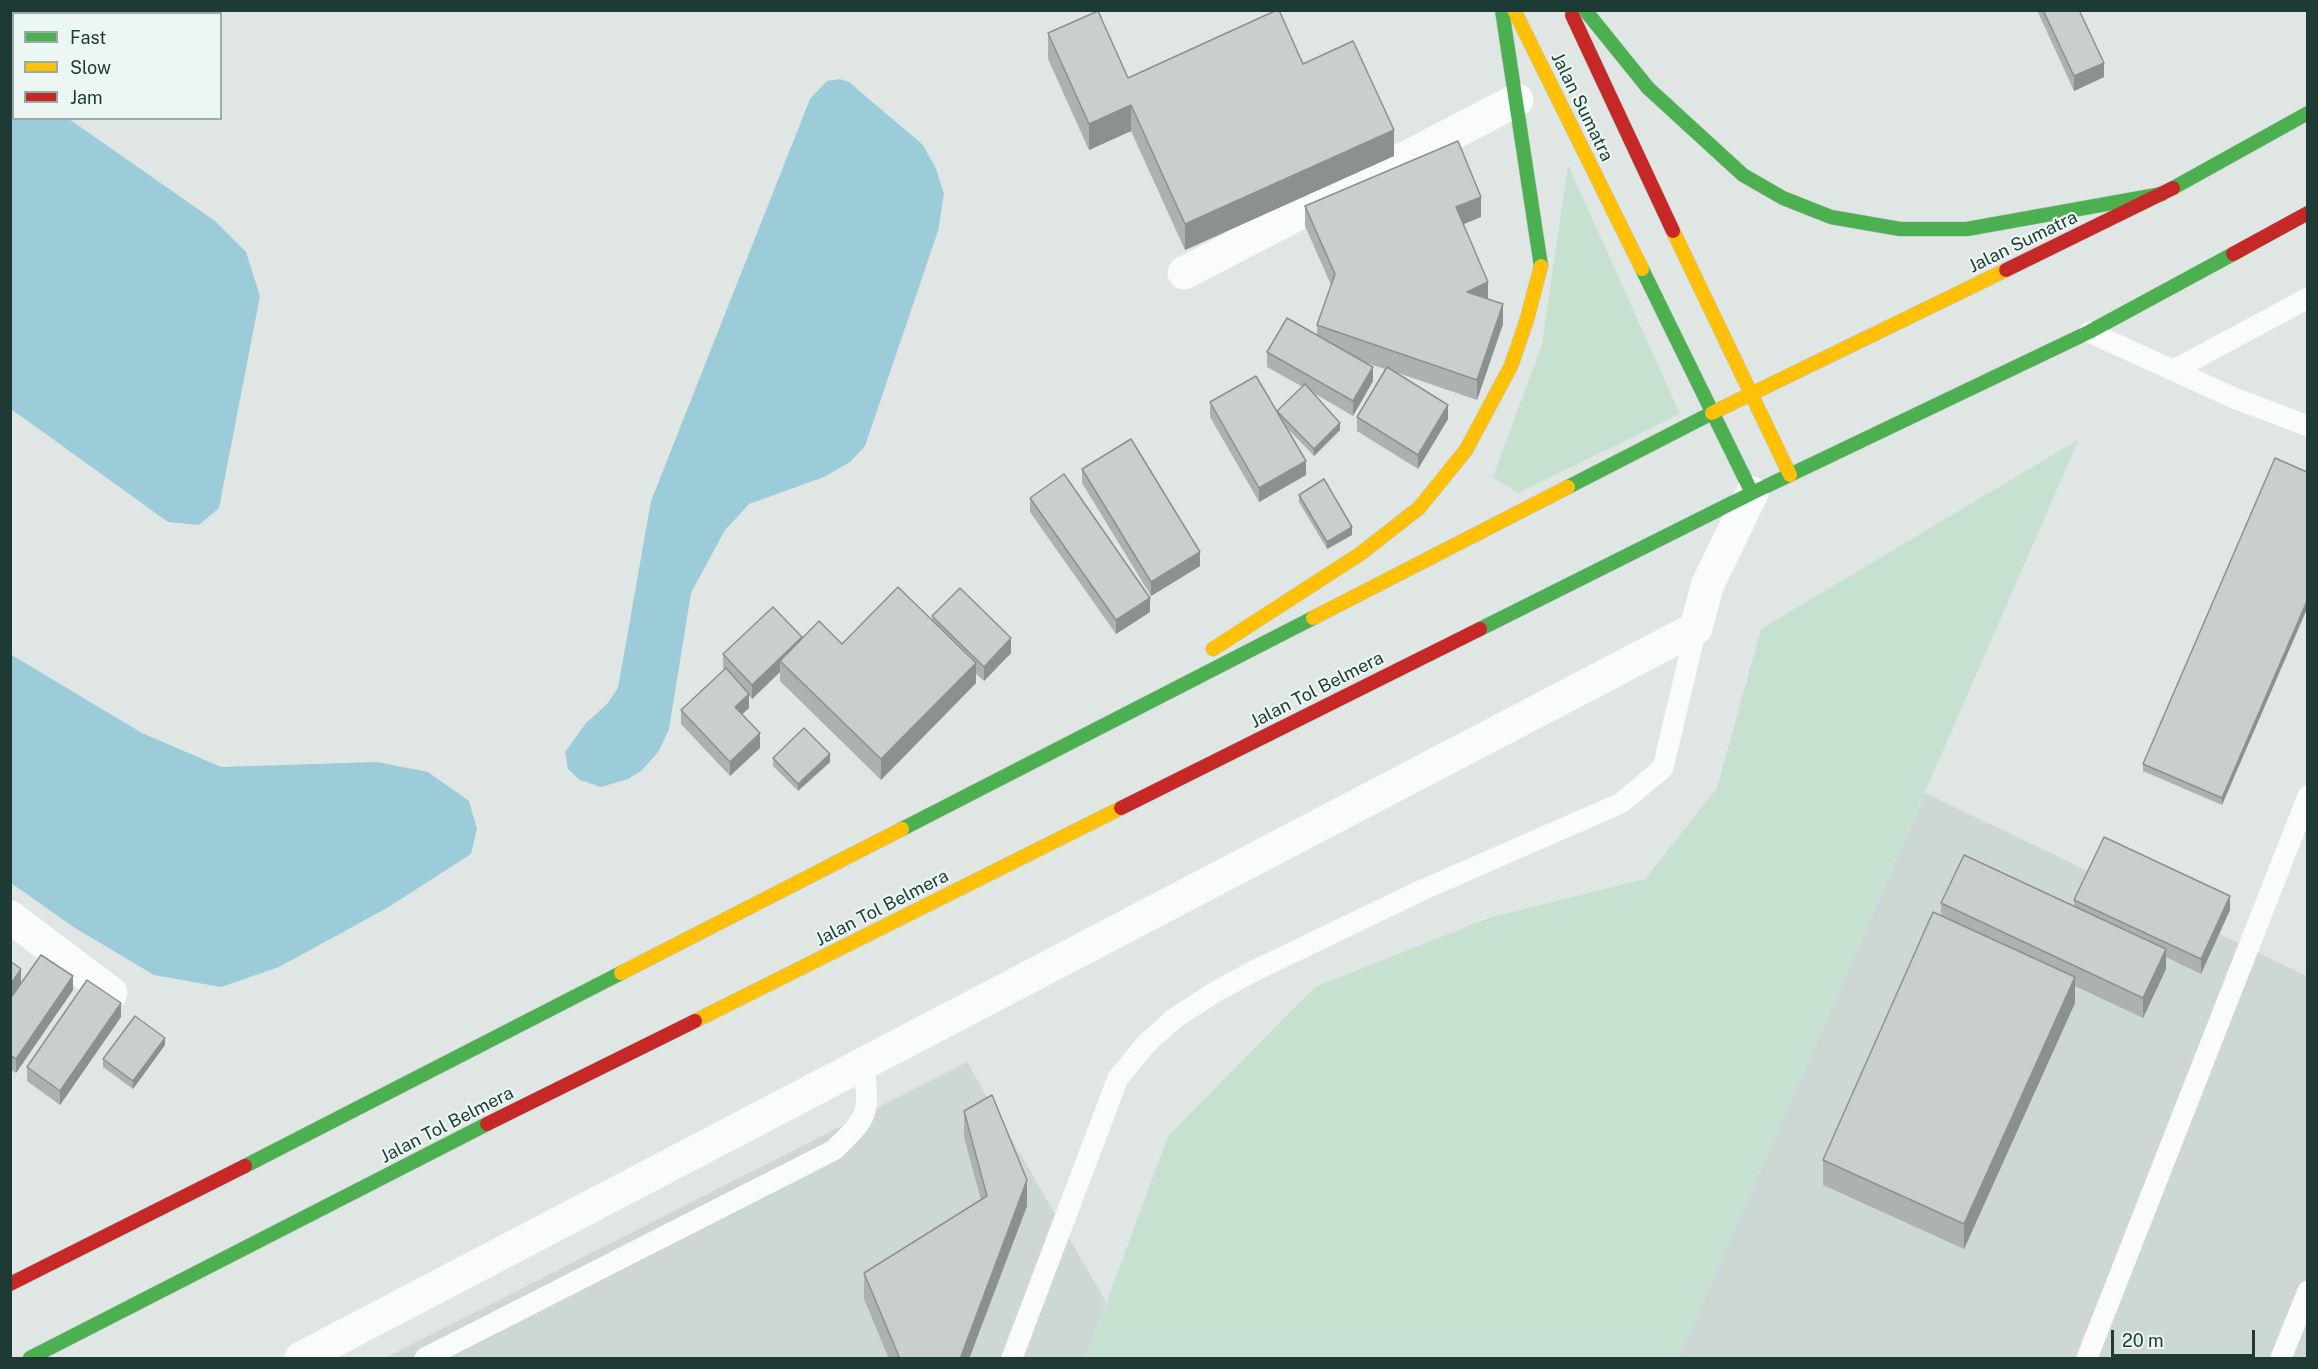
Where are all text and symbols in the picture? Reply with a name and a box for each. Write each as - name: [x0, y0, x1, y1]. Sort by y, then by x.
- legend: [12, 12, 222, 120]
- text: Fast: [70, 27, 106, 48]
- street label: Jalan Sumatra: [1546, 49, 1618, 165]
- text: Slow: [70, 57, 111, 78]
- text: Jam: [70, 87, 103, 108]
- street label: Jalan Sumatra: [1965, 206, 2081, 278]
- street label: Jalan Tol Belmera: [1247, 647, 1387, 733]
- street label: Jalan Tol Belmera: [812, 865, 952, 951]
- street label: Jalan Tol Belmera: [377, 1082, 517, 1168]
- scale bar: [2114, 1318, 2258, 1356]
- text: 20 m: [2122, 1330, 2164, 1351]

